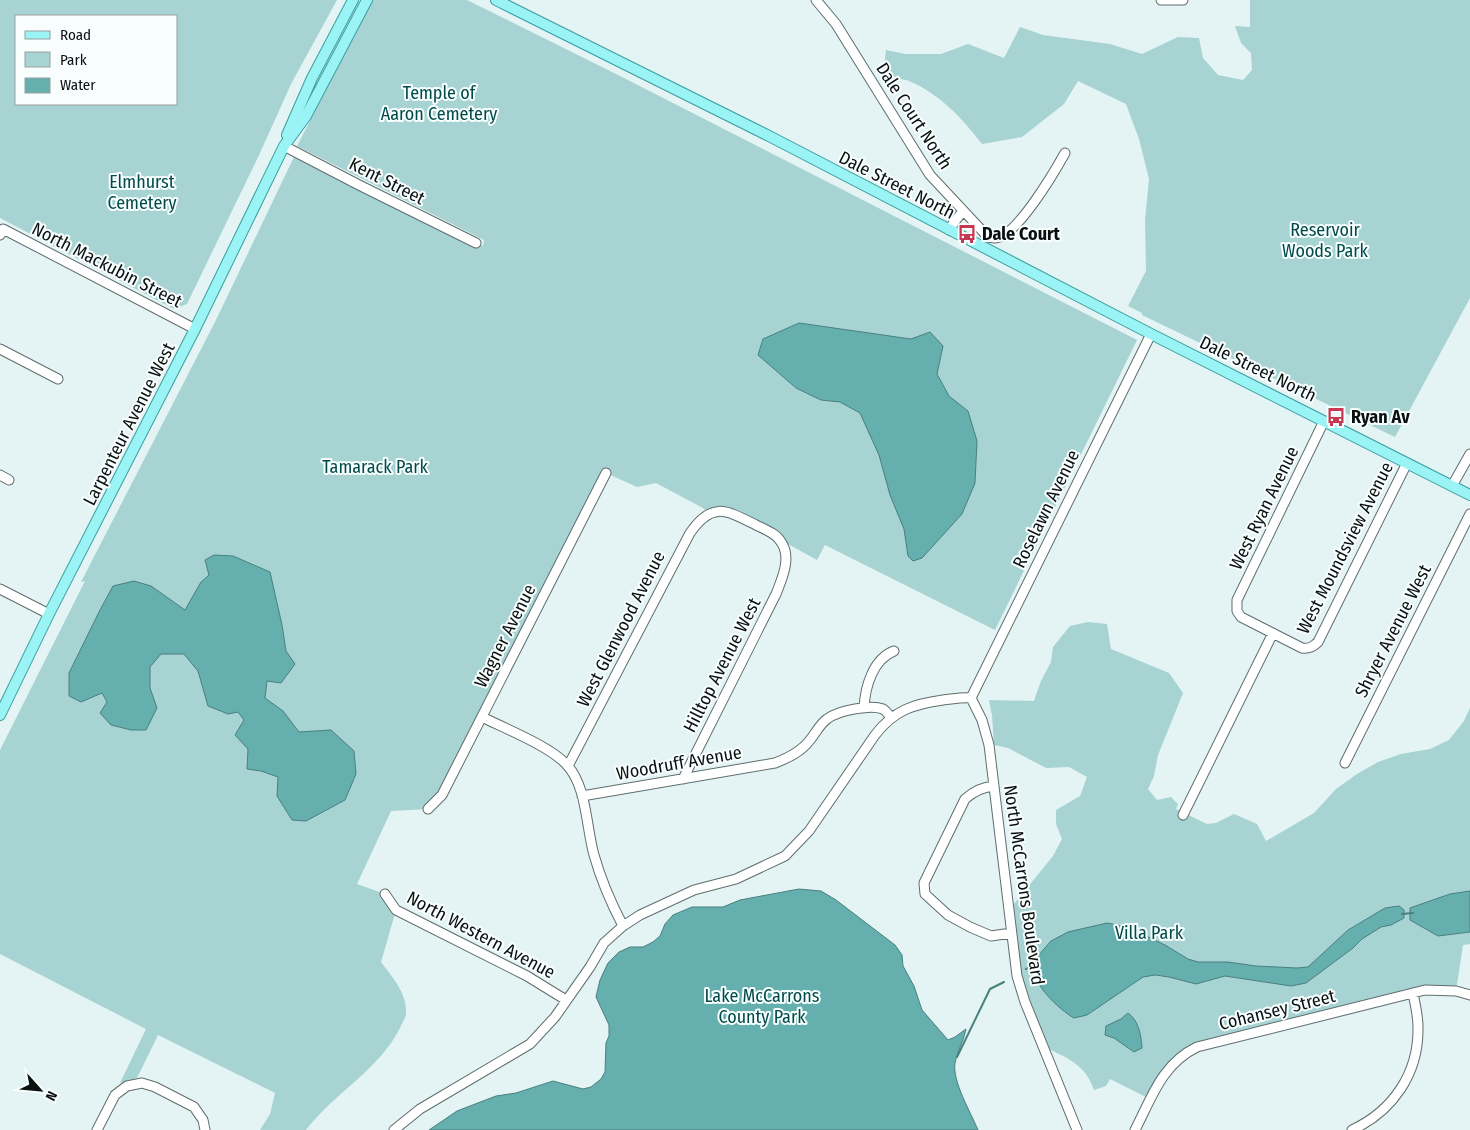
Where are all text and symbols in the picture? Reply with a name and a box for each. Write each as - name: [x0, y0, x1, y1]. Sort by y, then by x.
- legend: [15, 15, 178, 105]
- text: Road: [60, 26, 91, 44]
- text: Park: [60, 51, 87, 69]
- street label: Dale Court North: [871, 59, 957, 173]
- text: Water: [60, 76, 96, 94]
- park label: Temple of Aaron Cemetery: [381, 82, 497, 125]
- street label: Dale Street North: [835, 146, 959, 224]
- street label: Kent Street: [345, 153, 429, 209]
- park label: Elmhurst Cemetery: [107, 171, 177, 214]
- street label: North Mackubin Street: [28, 218, 186, 312]
- park label: Reservoir Woods Park: [1282, 219, 1368, 262]
- bus stop icon: Dale Court: [956, 223, 978, 245]
- place label: Dale Court: [982, 223, 1061, 245]
- street label: Dale Street North: [1196, 331, 1320, 407]
- street label: Larpenteur Avenue West: [78, 339, 180, 509]
- bus stop icon: Ryan Av: [1325, 406, 1347, 428]
- place label: Ryan Av: [1351, 406, 1410, 428]
- street label: West Ryan Avenue: [1225, 443, 1303, 573]
- street label: Roselawn Avenue: [1008, 446, 1084, 572]
- park label: Tamarack Park: [322, 456, 428, 478]
- street label: West Moundsview Avenue: [1292, 458, 1398, 638]
- street label: West Glenwood Avenue: [572, 547, 670, 711]
- street label: Shryer Avenue West: [1350, 561, 1436, 701]
- street label: Wagner Avenue: [470, 581, 541, 691]
- street label: Hilltop Avenue West: [679, 594, 765, 736]
- street label: Woodruff Avenue: [615, 741, 744, 785]
- street label: North McCarrons Boulevard: [999, 784, 1049, 986]
- street label: North Western Avenue: [403, 887, 559, 983]
- park label: Villa Park: [1115, 922, 1184, 944]
- park label: Lake McCarrons County Park: [704, 985, 820, 1028]
- street label: Cohansey Street: [1217, 985, 1338, 1035]
- north arrow: [15, 1065, 65, 1115]
- text: N: [42, 1088, 61, 1103]

